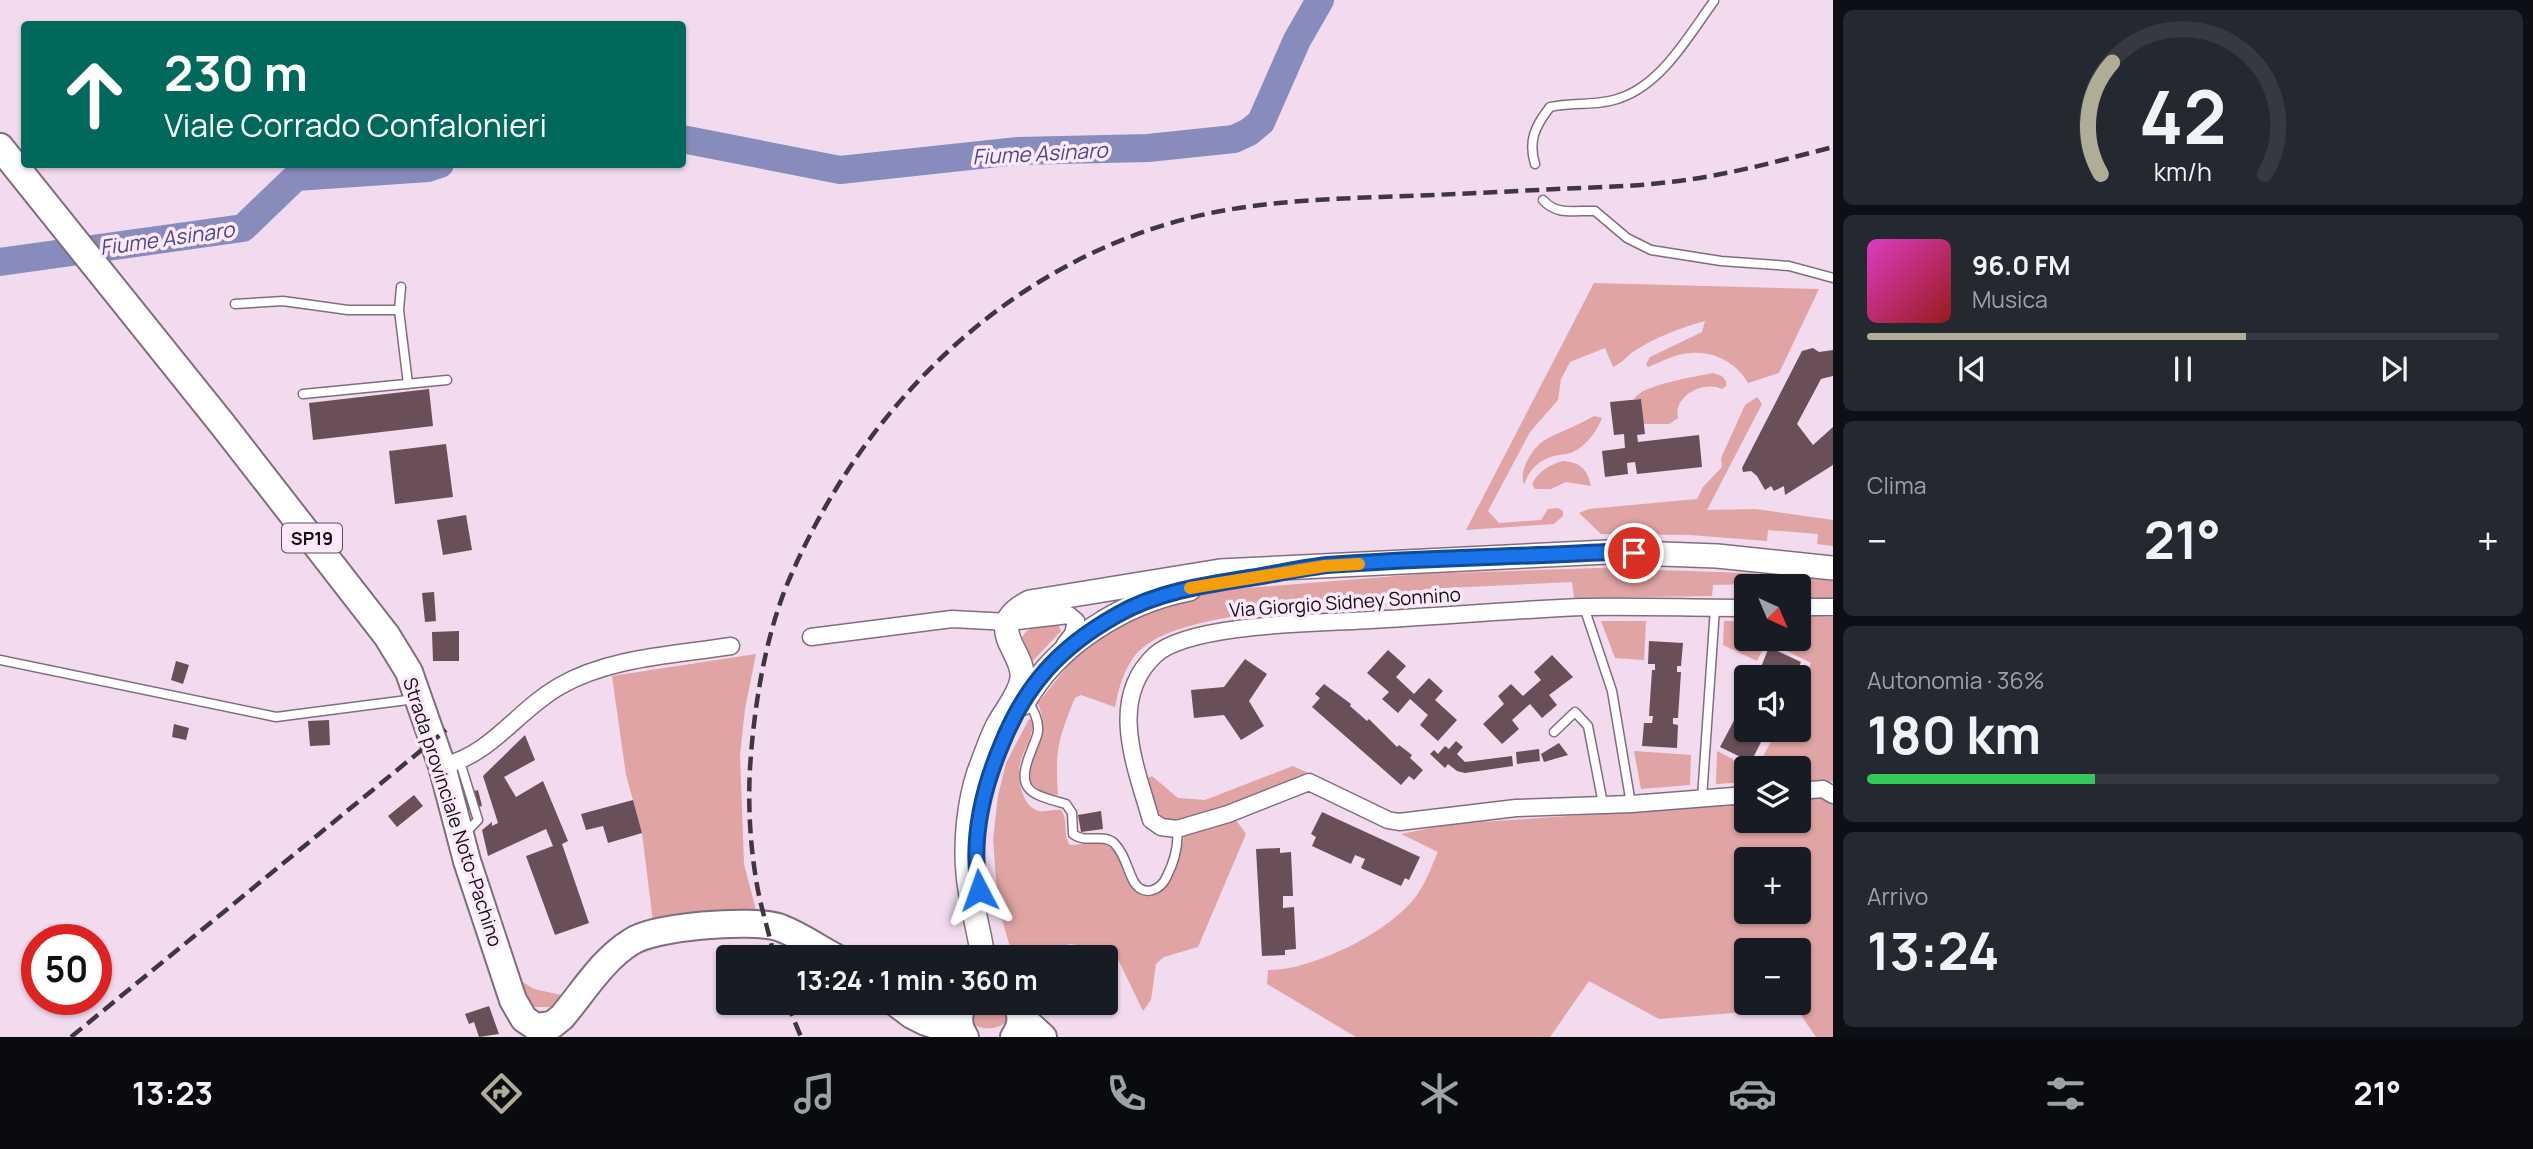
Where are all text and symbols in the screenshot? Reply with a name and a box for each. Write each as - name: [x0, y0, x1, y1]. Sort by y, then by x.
- text: 230 m: [164, 39, 308, 106]
- icon: ahead: [49, 49, 140, 140]
- text: 42: [2139, 66, 2227, 166]
- text: Viale Corrado Confalonieri: [164, 103, 547, 147]
- water label: Fiume Asinaro: [972, 135, 1110, 171]
- text: km/h: [2154, 154, 2212, 189]
- water label: Fiume Asinaro: [98, 215, 238, 261]
- text: 96.0 FM: [1972, 247, 2070, 283]
- text: Musica: [1972, 283, 2048, 315]
- icon: previous: [1953, 350, 1991, 388]
- icon: pause: [2164, 350, 2202, 388]
- icon: next: [2375, 350, 2413, 388]
- text: Clima: [1867, 469, 1926, 501]
- text: 21°: [2144, 504, 2221, 575]
- text: −: [1867, 514, 1888, 566]
- text: +: [2477, 514, 2499, 566]
- pin: [1604, 523, 1664, 583]
- road number: SP19: [282, 524, 342, 552]
- icon: arrive: [1615, 534, 1653, 572]
- north arrow: [1734, 574, 1811, 651]
- map controls: [1734, 574, 1811, 1015]
- street label: Via Giorgio Sidney Sonnino: [1228, 581, 1462, 623]
- text: Autonomia · 36%: [1867, 664, 2045, 696]
- button: sound: [1734, 665, 1811, 742]
- street label: Strada provinciale Noto-Pachino: [397, 674, 509, 950]
- text: 180 km: [1867, 699, 2041, 770]
- button: layers: [1734, 756, 1811, 833]
- button: +: [1734, 847, 1811, 924]
- position arrow: [942, 853, 1016, 927]
- text: Arrivo: [1867, 880, 1928, 912]
- text: 13:24: [1867, 915, 1999, 986]
- speed limit sign: 50: [21, 924, 112, 1015]
- button: −: [1734, 938, 1811, 1015]
- text: 13:24 · 1 min · 360 m: [796, 962, 1038, 998]
- icon: directions: [477, 1069, 526, 1118]
- icon: music: [790, 1069, 839, 1118]
- icon: phone: [1102, 1069, 1151, 1118]
- icon: climate: [1415, 1069, 1464, 1118]
- icon: car: [1728, 1069, 1777, 1118]
- icon: filters: [2041, 1069, 2090, 1118]
- text: 13:23: [132, 1071, 213, 1115]
- text: 21°: [2354, 1071, 2401, 1115]

